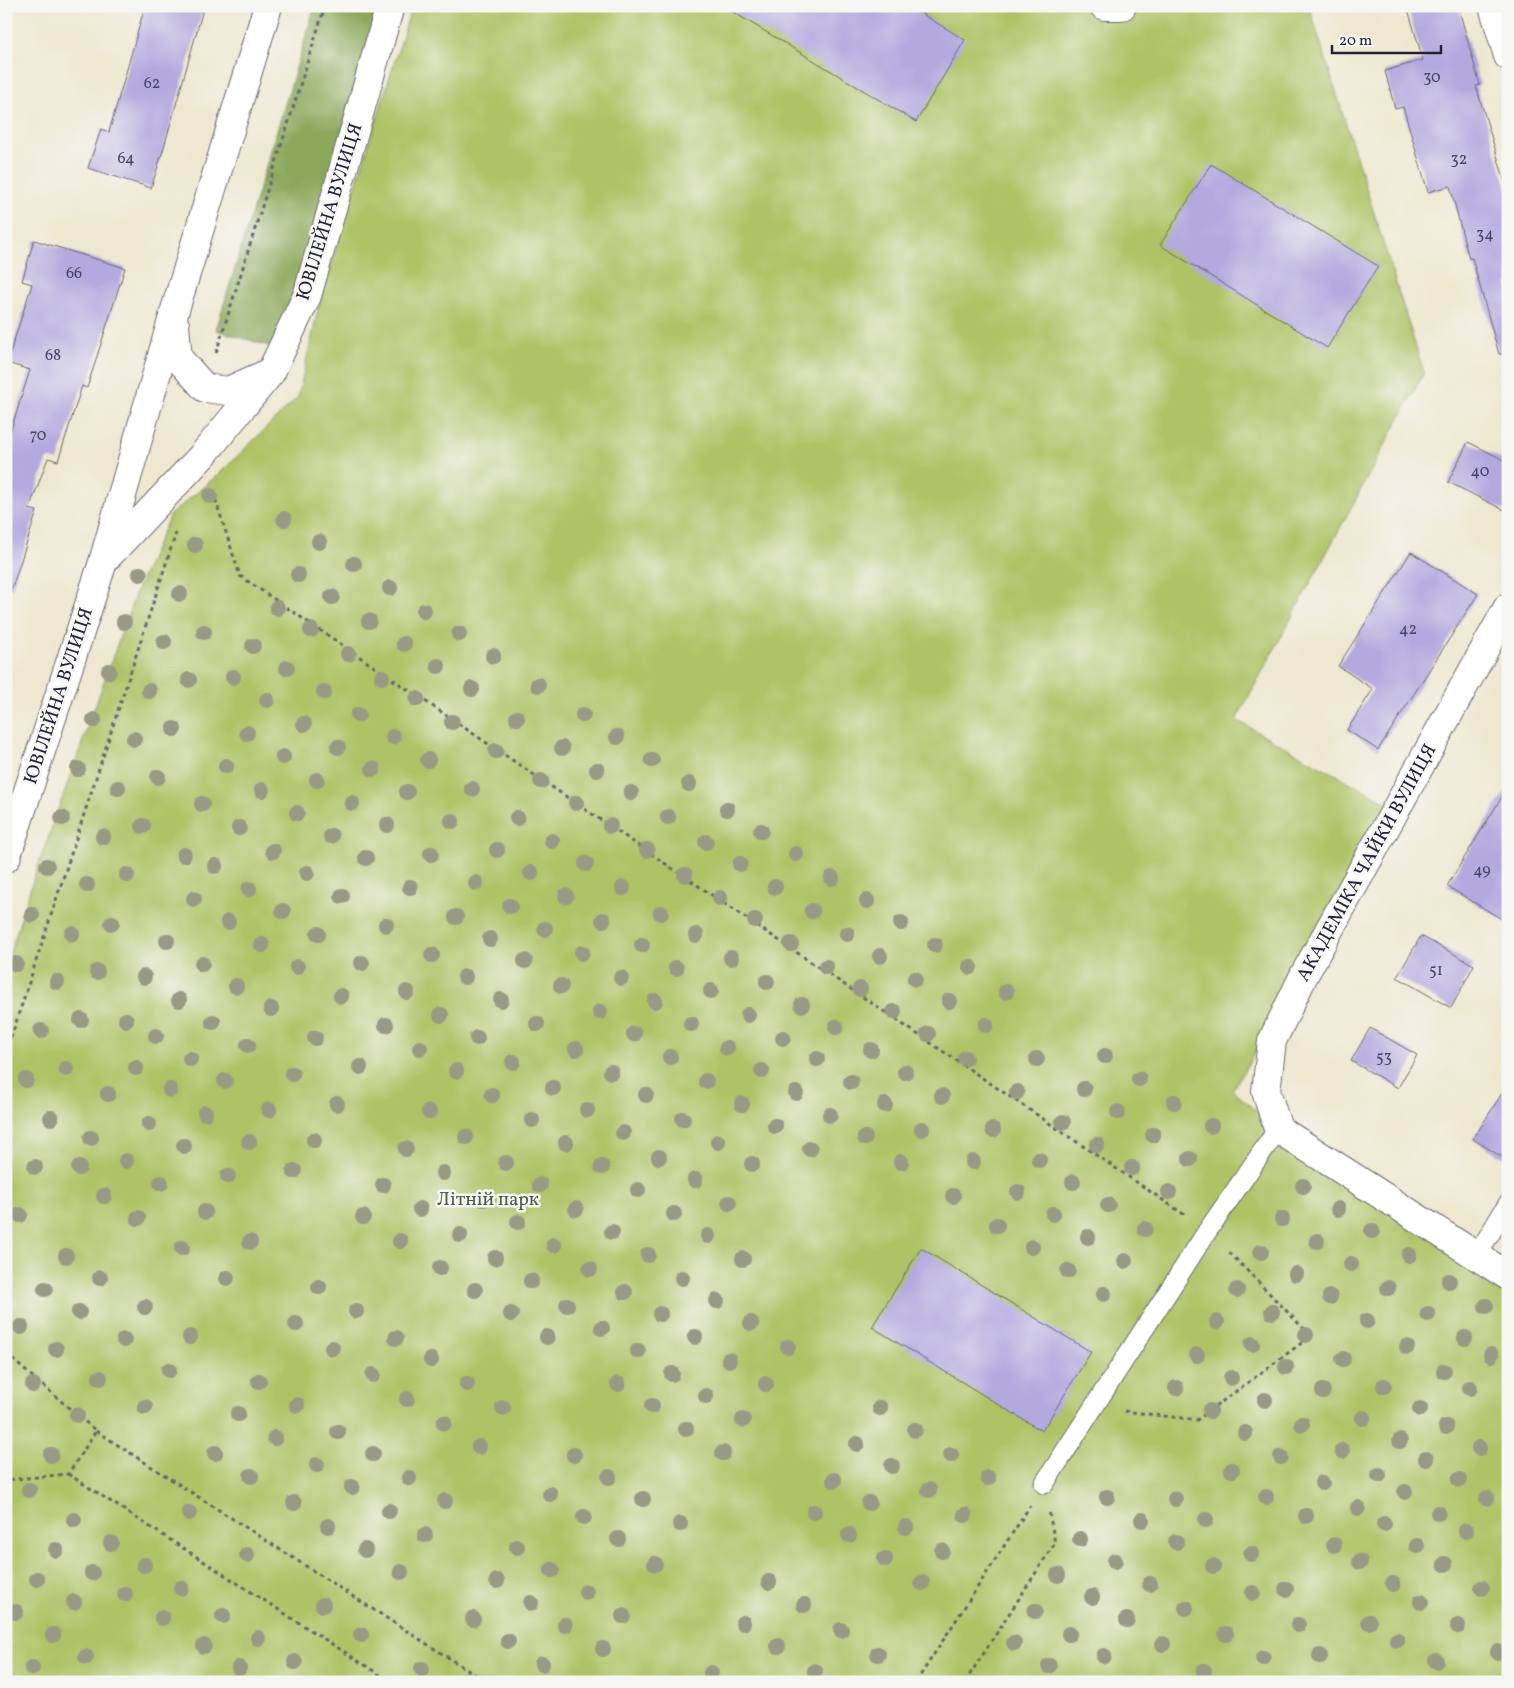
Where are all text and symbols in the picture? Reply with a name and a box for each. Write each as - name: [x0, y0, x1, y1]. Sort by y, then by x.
- scale bar: [1332, 22, 1440, 54]
- text: 20 m: [1339, 31, 1372, 52]
- house number: 30: [1423, 67, 1441, 89]
- house number: 62: [144, 73, 160, 95]
- street label: ЮВІЛЕЙНА ВУЛИЦЯ: [291, 120, 369, 304]
- house number: 64: [117, 148, 135, 170]
- house number: 32: [1451, 149, 1467, 171]
- house number: 34: [1476, 224, 1494, 246]
- house number: 66: [66, 263, 82, 285]
- house number: 68: [45, 345, 61, 367]
- house number: 70: [30, 425, 46, 447]
- house number: 40: [1471, 461, 1489, 483]
- street label: ЮВІЛЕЙНА ВУЛИЦЯ: [18, 604, 100, 788]
- house number: 42: [1399, 619, 1417, 641]
- street label: АКАДЕМІКА ЧАЙКИ ВУЛИЦЯ: [1291, 740, 1443, 986]
- house number: 49: [1473, 860, 1491, 882]
- house number: 51: [1429, 960, 1443, 982]
- house number: 53: [1376, 1047, 1392, 1069]
- park label: Літній парк: [437, 1187, 539, 1213]

